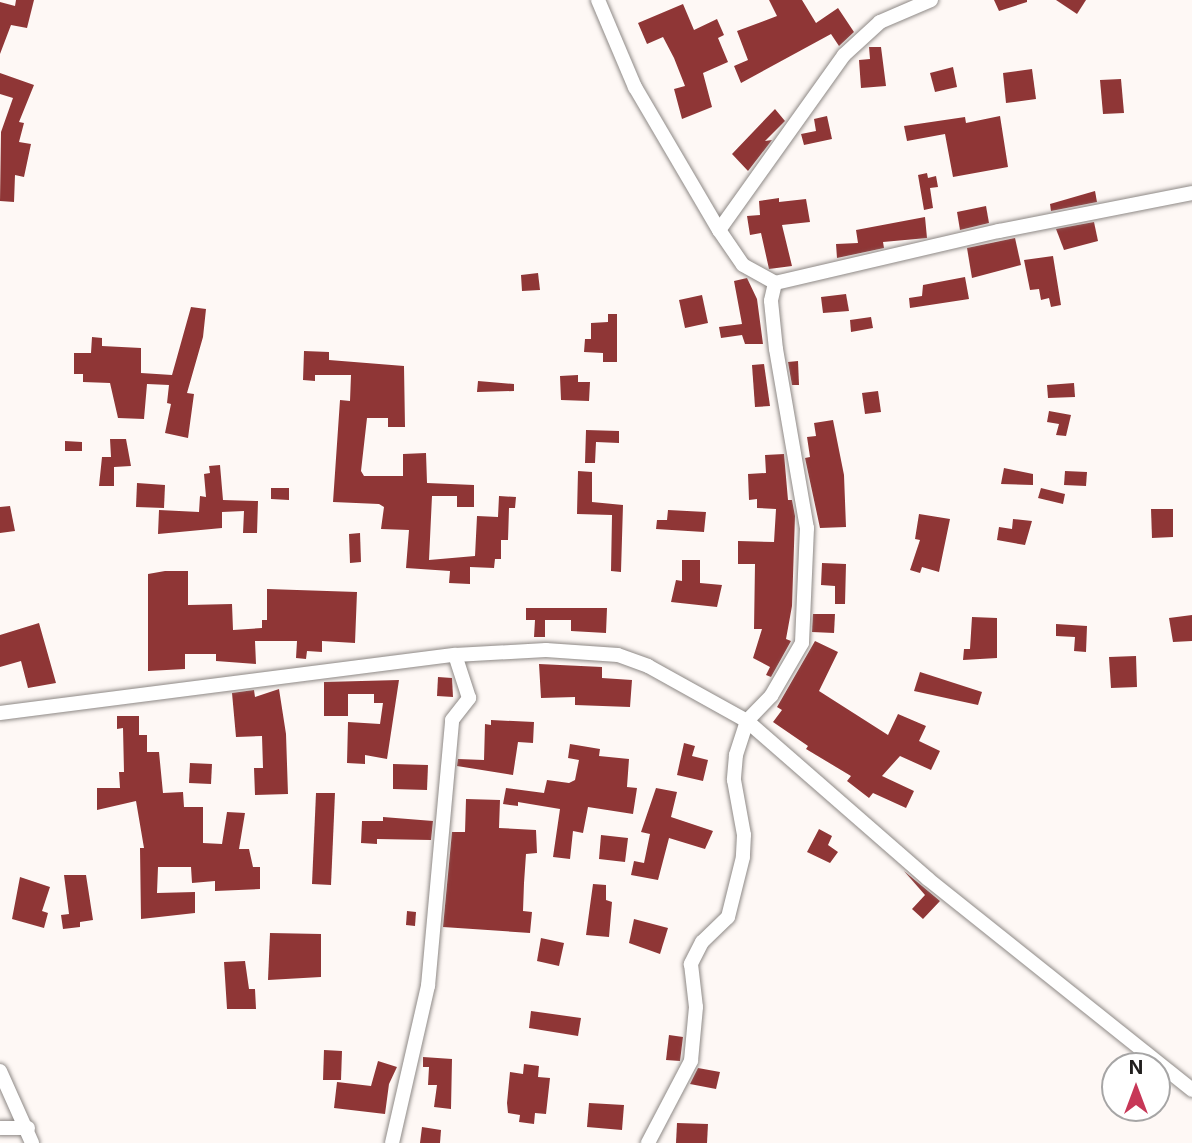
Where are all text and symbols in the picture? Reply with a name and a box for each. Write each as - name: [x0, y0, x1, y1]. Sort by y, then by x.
- north arrow: [1101, 1052, 1171, 1122]
- text: N: [1129, 1056, 1143, 1079]

